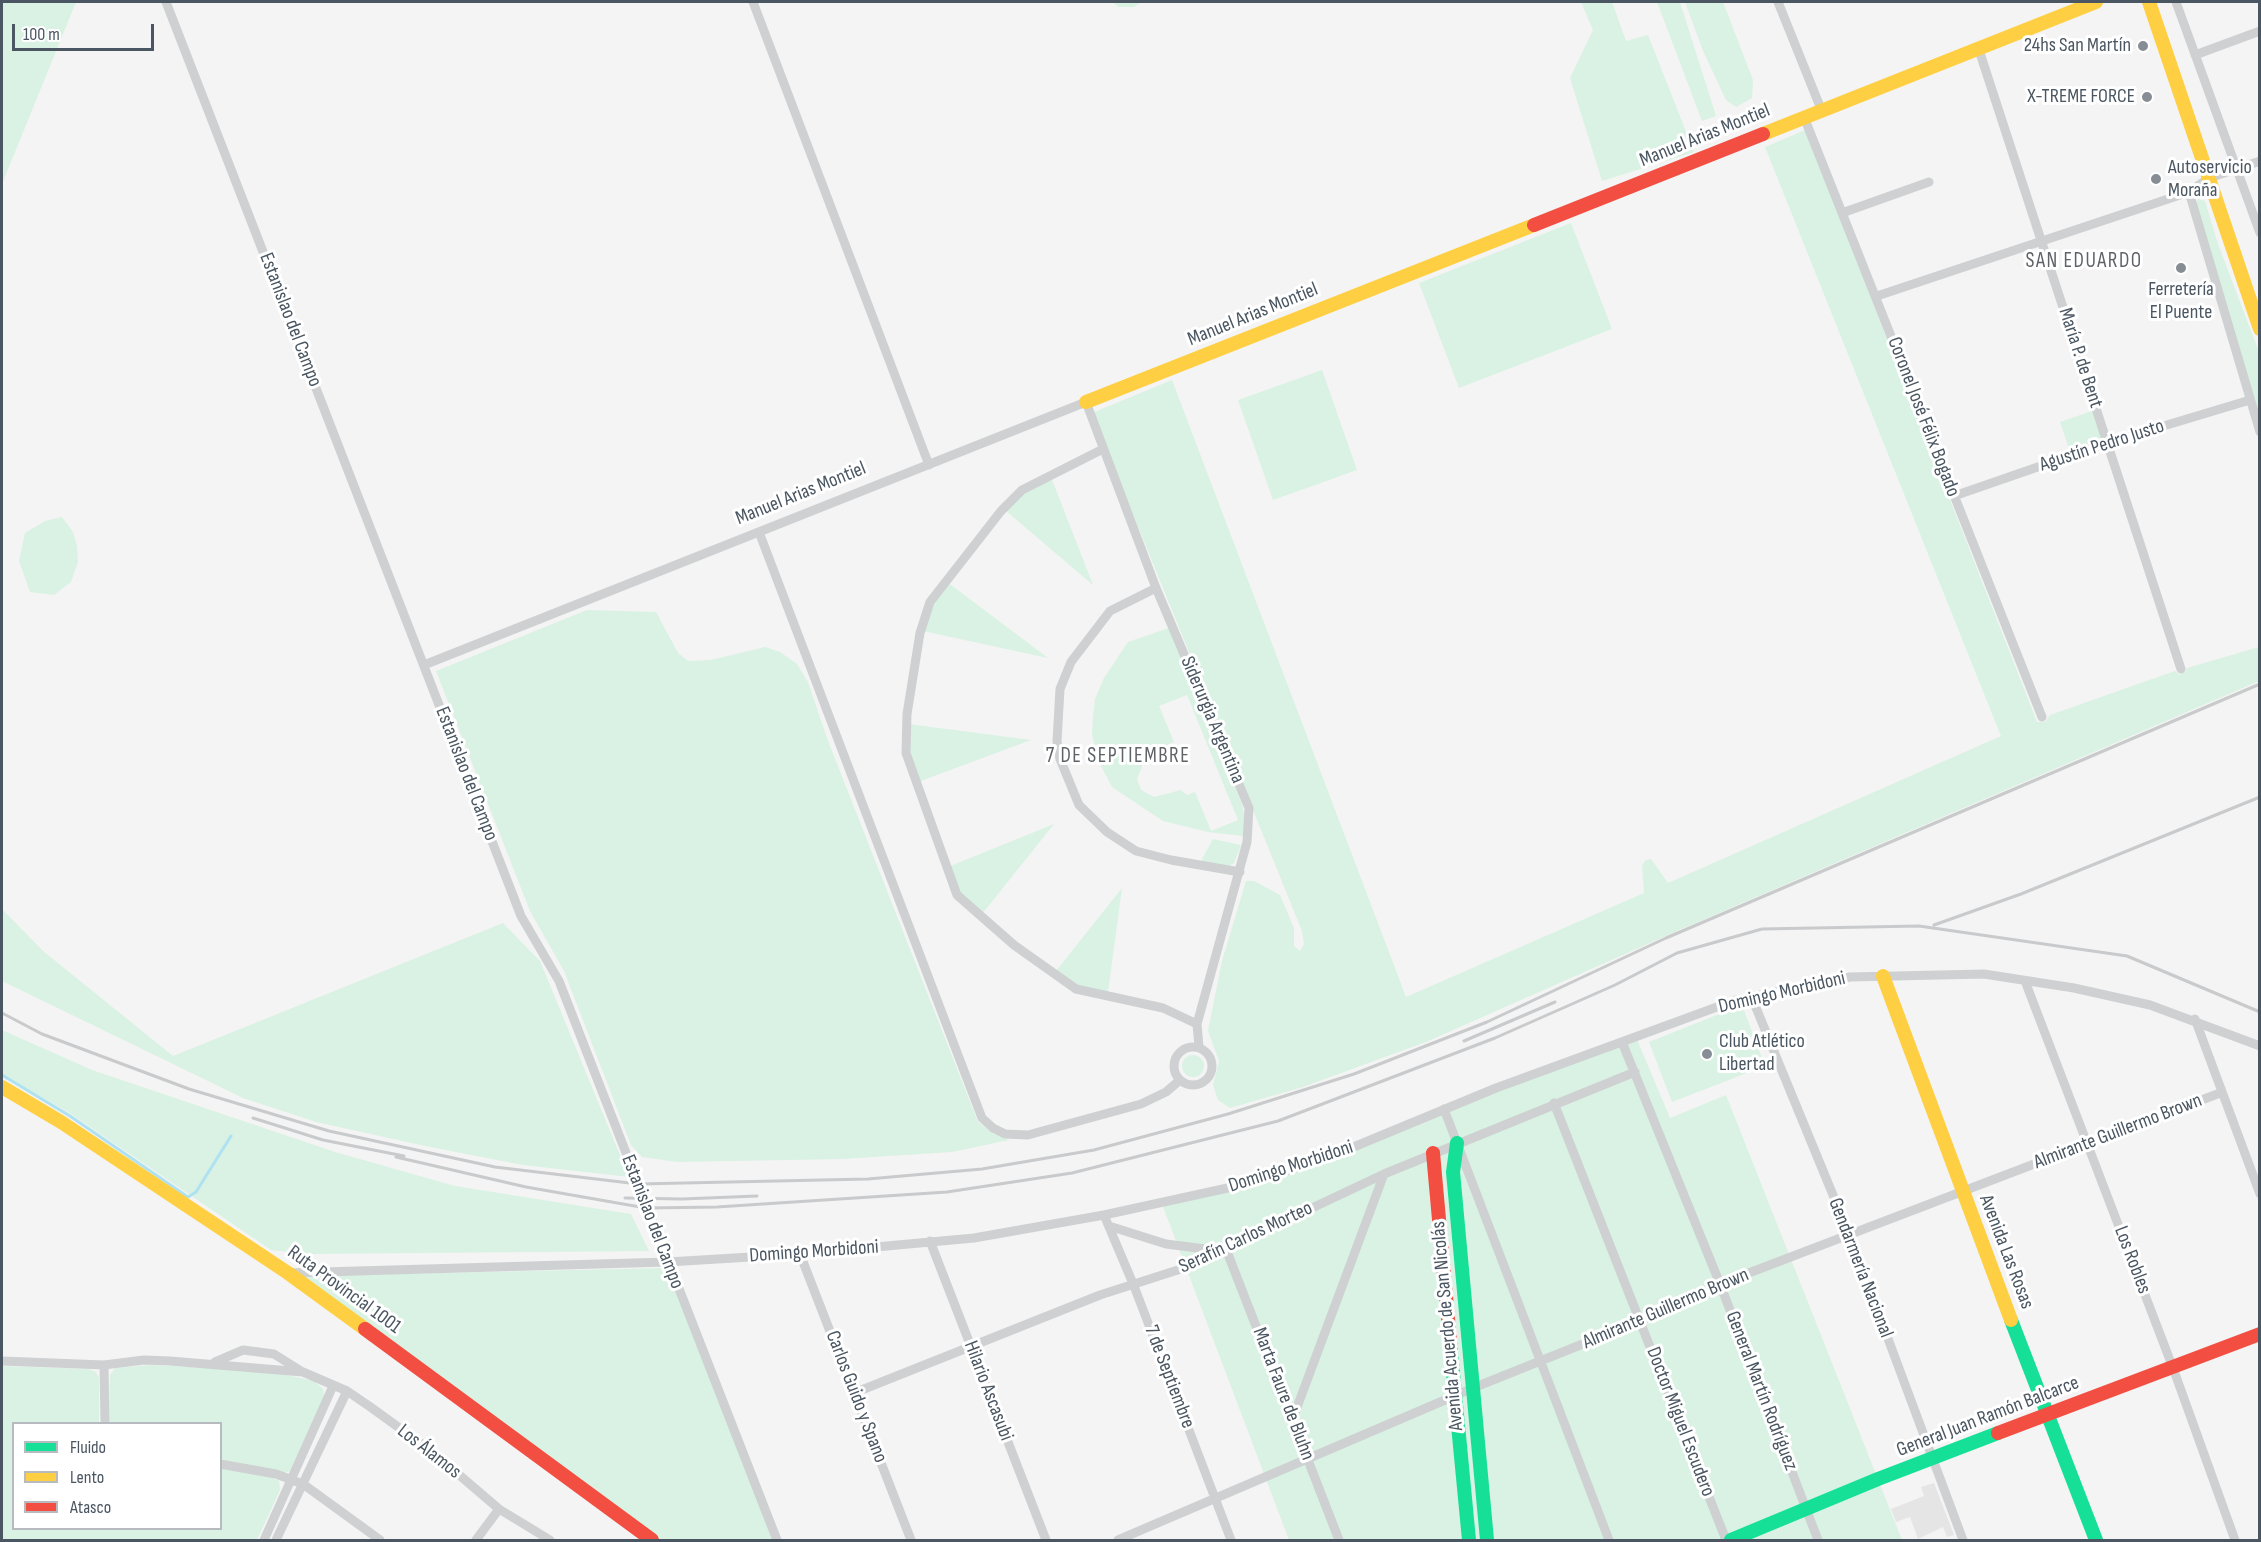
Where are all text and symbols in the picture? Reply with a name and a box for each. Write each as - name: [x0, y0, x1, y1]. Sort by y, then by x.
- scale bar: [15, 12, 158, 50]
- text: 100 m: [23, 24, 60, 45]
- place label: 24hs San Martín: [2024, 34, 2131, 58]
- marker: 24hs San Martín: [2136, 39, 2150, 53]
- place label: X-TREME FORCE: [2027, 85, 2135, 109]
- marker: X-TREME FORCE: [2140, 90, 2154, 104]
- street label: Manuel Arias Montiel: [1636, 99, 1774, 173]
- place label: Autoservicio Moraña: [2168, 156, 2252, 203]
- marker: Autoservicio Moraña: [2149, 172, 2163, 186]
- district label: SAN EDUARDO: [2025, 249, 2143, 275]
- street label: Estanislao del Campo: [253, 250, 327, 390]
- marker: Ferretería El Puente: [2174, 261, 2188, 275]
- street label: Manuel Arias Montiel: [1184, 278, 1322, 352]
- place label: Ferretería El Puente: [2148, 278, 2214, 325]
- street label: María P. de Bent: [2053, 305, 2107, 411]
- street label: Coronel José Félix Bogado: [1882, 334, 1964, 500]
- street label: Agustín Pedro Justo: [2037, 415, 2167, 477]
- street label: Manuel Arias Montiel: [732, 457, 870, 531]
- street label: Siderurgia Argentina: [1175, 653, 1249, 787]
- street label: Estanislao del Campo: [429, 704, 503, 844]
- district label: 7 DE SEPTIEMBRE: [1046, 744, 1190, 770]
- street label: Domingo Morbidoni: [1716, 967, 1848, 1019]
- place label: Club Atlético Libertad: [1719, 1030, 1805, 1077]
- marker: Club Atlético Libertad: [1700, 1047, 1714, 1061]
- street label: Almirante Guillermo Brown: [2031, 1089, 2205, 1175]
- street label: Domingo Morbidoni: [1226, 1136, 1356, 1198]
- street label: Estanislao del Campo: [615, 1152, 689, 1292]
- street label: Avenida Las Rosas: [1973, 1192, 2039, 1312]
- street label: Gendarmería Nacional: [1822, 1195, 1898, 1341]
- street label: Serafín Carlos Morteo: [1175, 1197, 1317, 1279]
- street label: Avenida Acuerdo de San Nicolás: [1427, 1220, 1469, 1432]
- street label: Los Robles: [2108, 1223, 2156, 1297]
- street label: Domingo Morbidoni: [749, 1236, 879, 1268]
- street label: Ruta Provincial 1001: [282, 1241, 406, 1339]
- street label: Almirante Guillermo Brown: [1579, 1263, 1753, 1355]
- street label: General Martín Rodríguez: [1720, 1308, 1802, 1474]
- street label: 7 de Septiembre: [1138, 1322, 1200, 1432]
- street label: Marta Faure de Bluhn: [1247, 1324, 1319, 1464]
- street label: Carlos Guido y Spano: [820, 1328, 892, 1466]
- street label: Hilario Ascasubi: [958, 1338, 1018, 1444]
- street label: Doctor Miguel Escudero: [1640, 1344, 1720, 1500]
- street label: General Juan Ramón Balcarce: [1893, 1371, 2083, 1463]
- street label: Los Álamos: [392, 1420, 466, 1484]
- legend: [12, 1422, 222, 1530]
- text: Fluido: [70, 1437, 106, 1458]
- text: Lento: [70, 1467, 104, 1488]
- text: Atasco: [70, 1497, 111, 1518]

